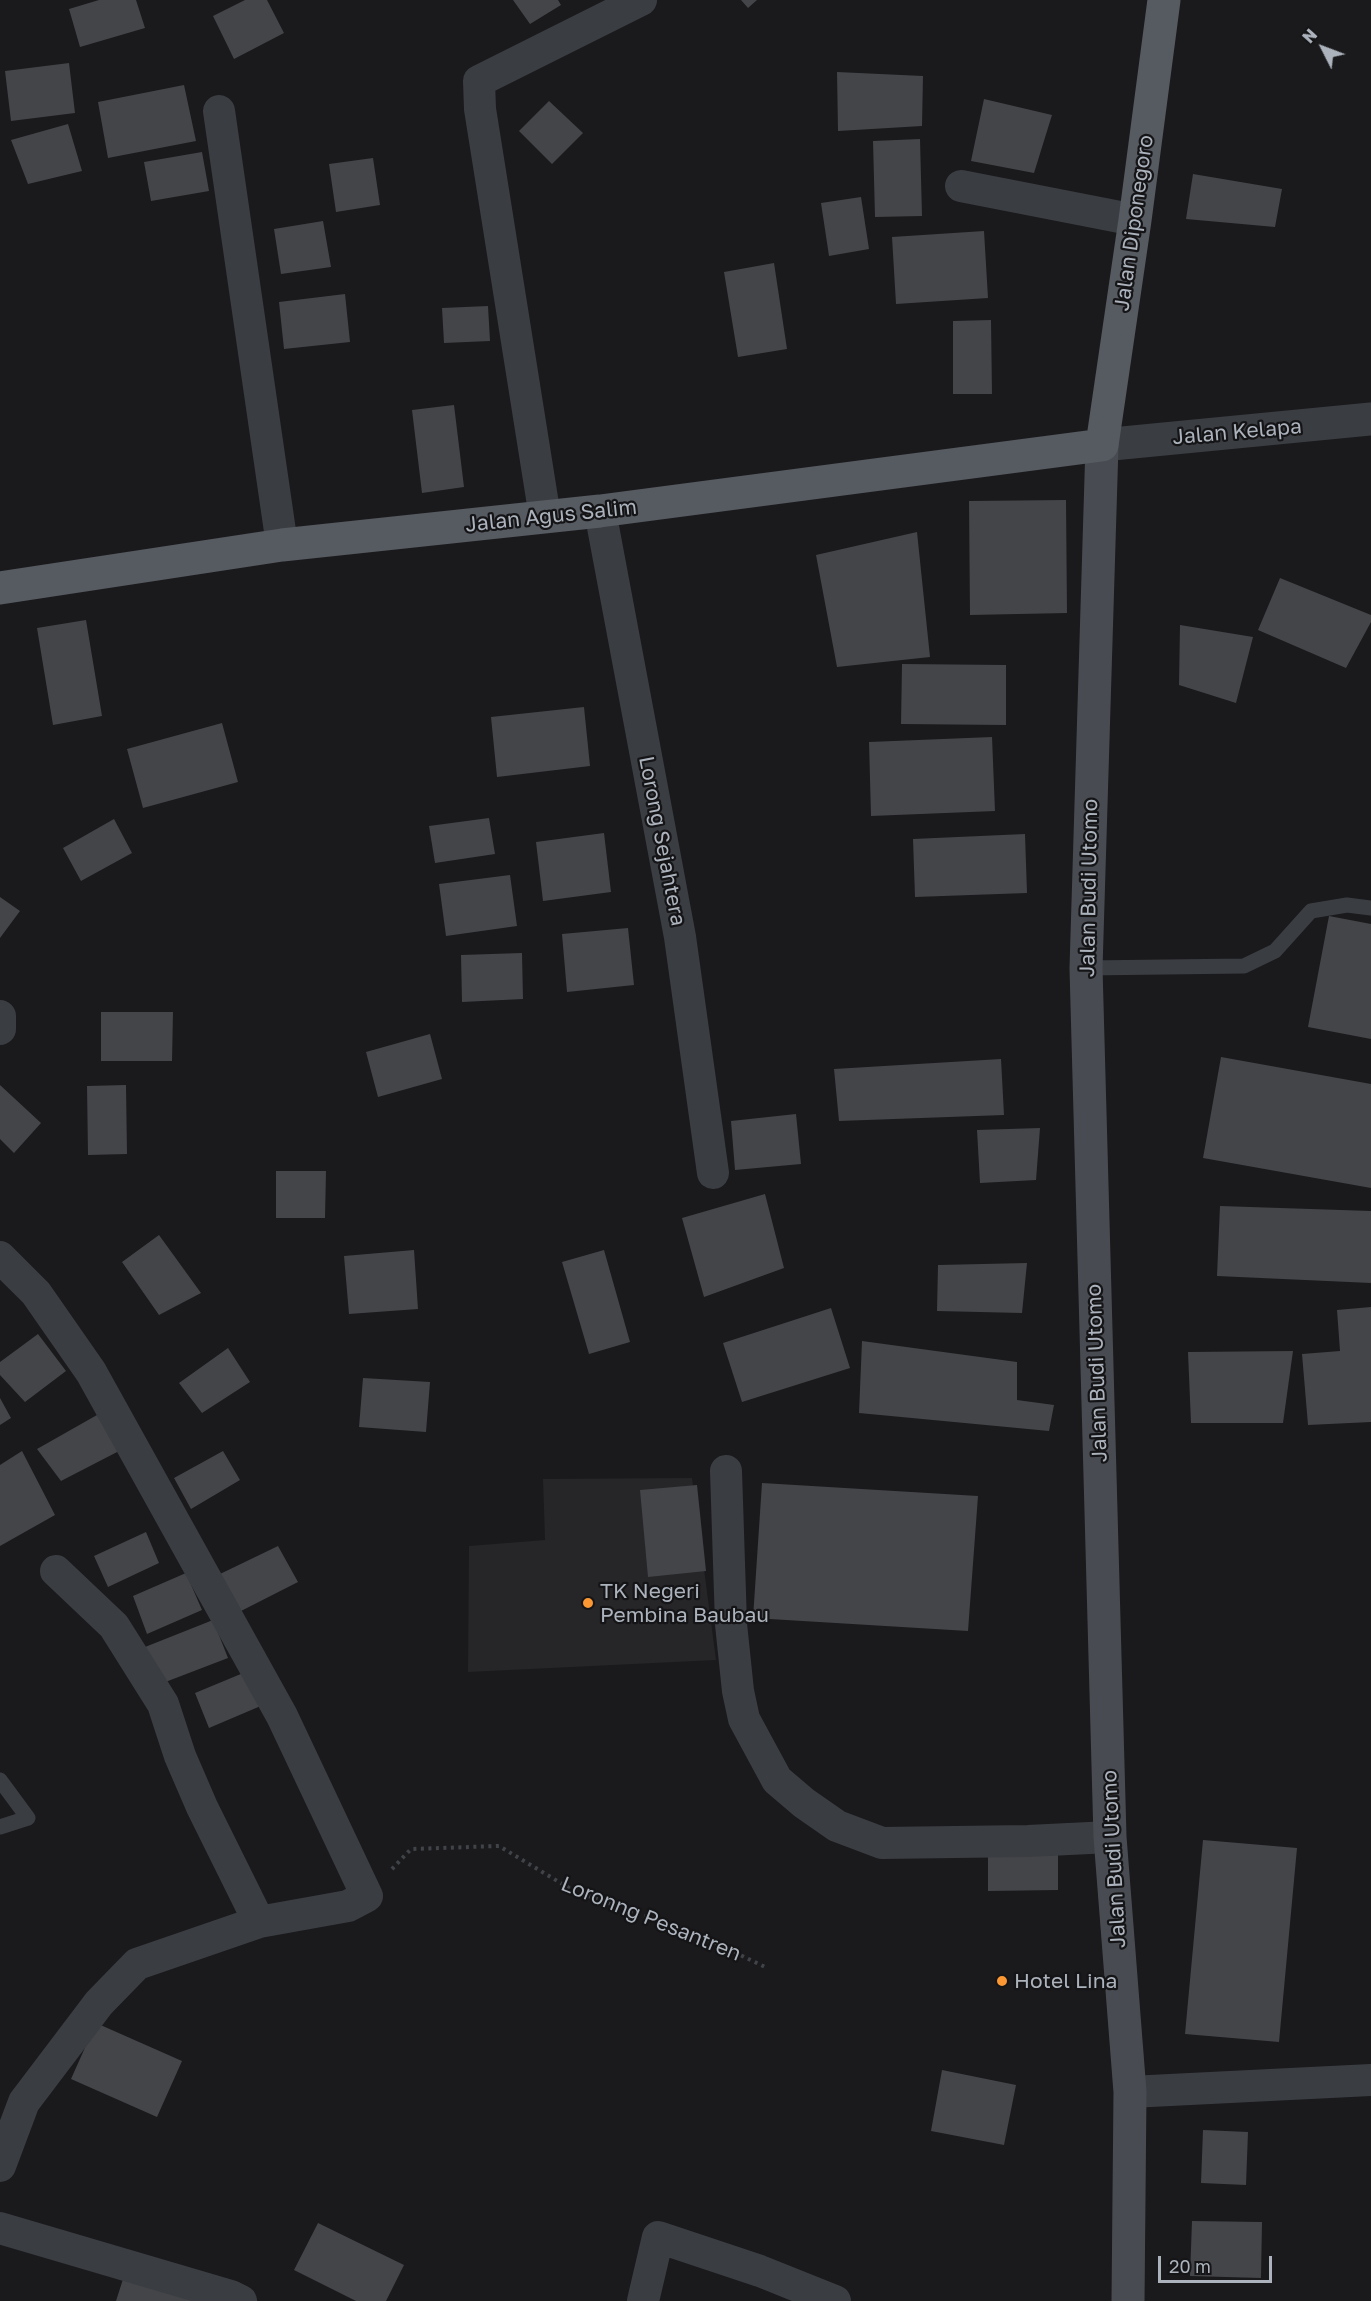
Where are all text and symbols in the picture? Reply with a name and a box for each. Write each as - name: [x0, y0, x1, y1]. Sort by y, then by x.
- north arrow: [1293, 18, 1353, 78]
- text: N: [1298, 25, 1321, 47]
- street label: Jalan Diponegoro: [1109, 133, 1159, 313]
- street label: Jalan Kelapa: [1171, 414, 1303, 450]
- street label: Jalan Agus Salim: [464, 494, 638, 538]
- street label: Lorong Sejahtera: [633, 754, 691, 928]
- street label: Jalan Budi Utomo: [1075, 799, 1103, 977]
- street label: Jalan Budi Utomo: [1081, 1283, 1113, 1463]
- place label: TK Negeri Pembina Baubau: [600, 1578, 769, 1628]
- marker: TK Negeri Pembina Baubau: [581, 1596, 595, 1610]
- street label: Jalan Budi Utomo: [1097, 1769, 1131, 1949]
- street label: Loronng Pesantren: [557, 1871, 745, 1967]
- place label: Hotel Lina: [1014, 1968, 1117, 1994]
- marker: Hotel Lina: [995, 1974, 1009, 1988]
- scale bar: [1161, 2244, 1275, 2282]
- text: 20 m: [1169, 2255, 1211, 2277]

